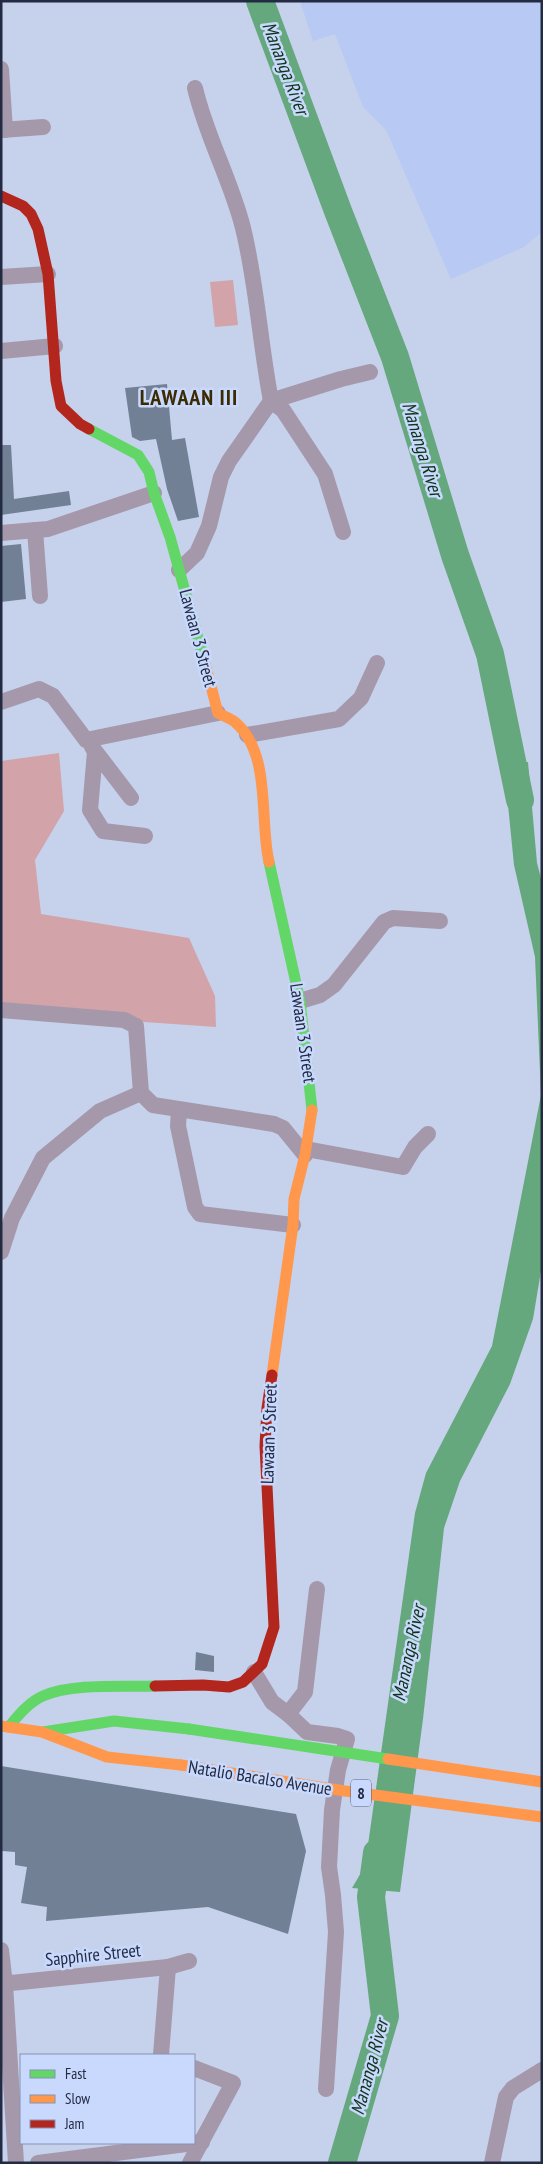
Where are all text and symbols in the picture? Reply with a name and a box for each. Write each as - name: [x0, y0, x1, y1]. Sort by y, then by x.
- water label: Mananga River: [257, 18, 316, 120]
- district label: LAWAAN III: [140, 383, 238, 411]
- water label: Mananga River: [397, 399, 450, 502]
- street label: Lawaan 3 Street: [174, 586, 223, 689]
- street label: Lawaan 3 Street: [285, 982, 322, 1084]
- street label: Lawaan 3 Street: [255, 1383, 282, 1485]
- water label: Mananga River: [386, 1600, 430, 1703]
- street label: Natalio Bacalso Avenue: [187, 1755, 333, 1800]
- road number: 8: [351, 1780, 371, 1806]
- street label: Sapphire Street: [44, 1938, 142, 1971]
- water label: Mananga River: [345, 2014, 394, 2117]
- legend: [20, 2054, 195, 2144]
- text: Fast: [65, 2064, 86, 2083]
- text: Slow: [65, 2089, 90, 2108]
- text: Jam: [64, 2114, 84, 2133]

